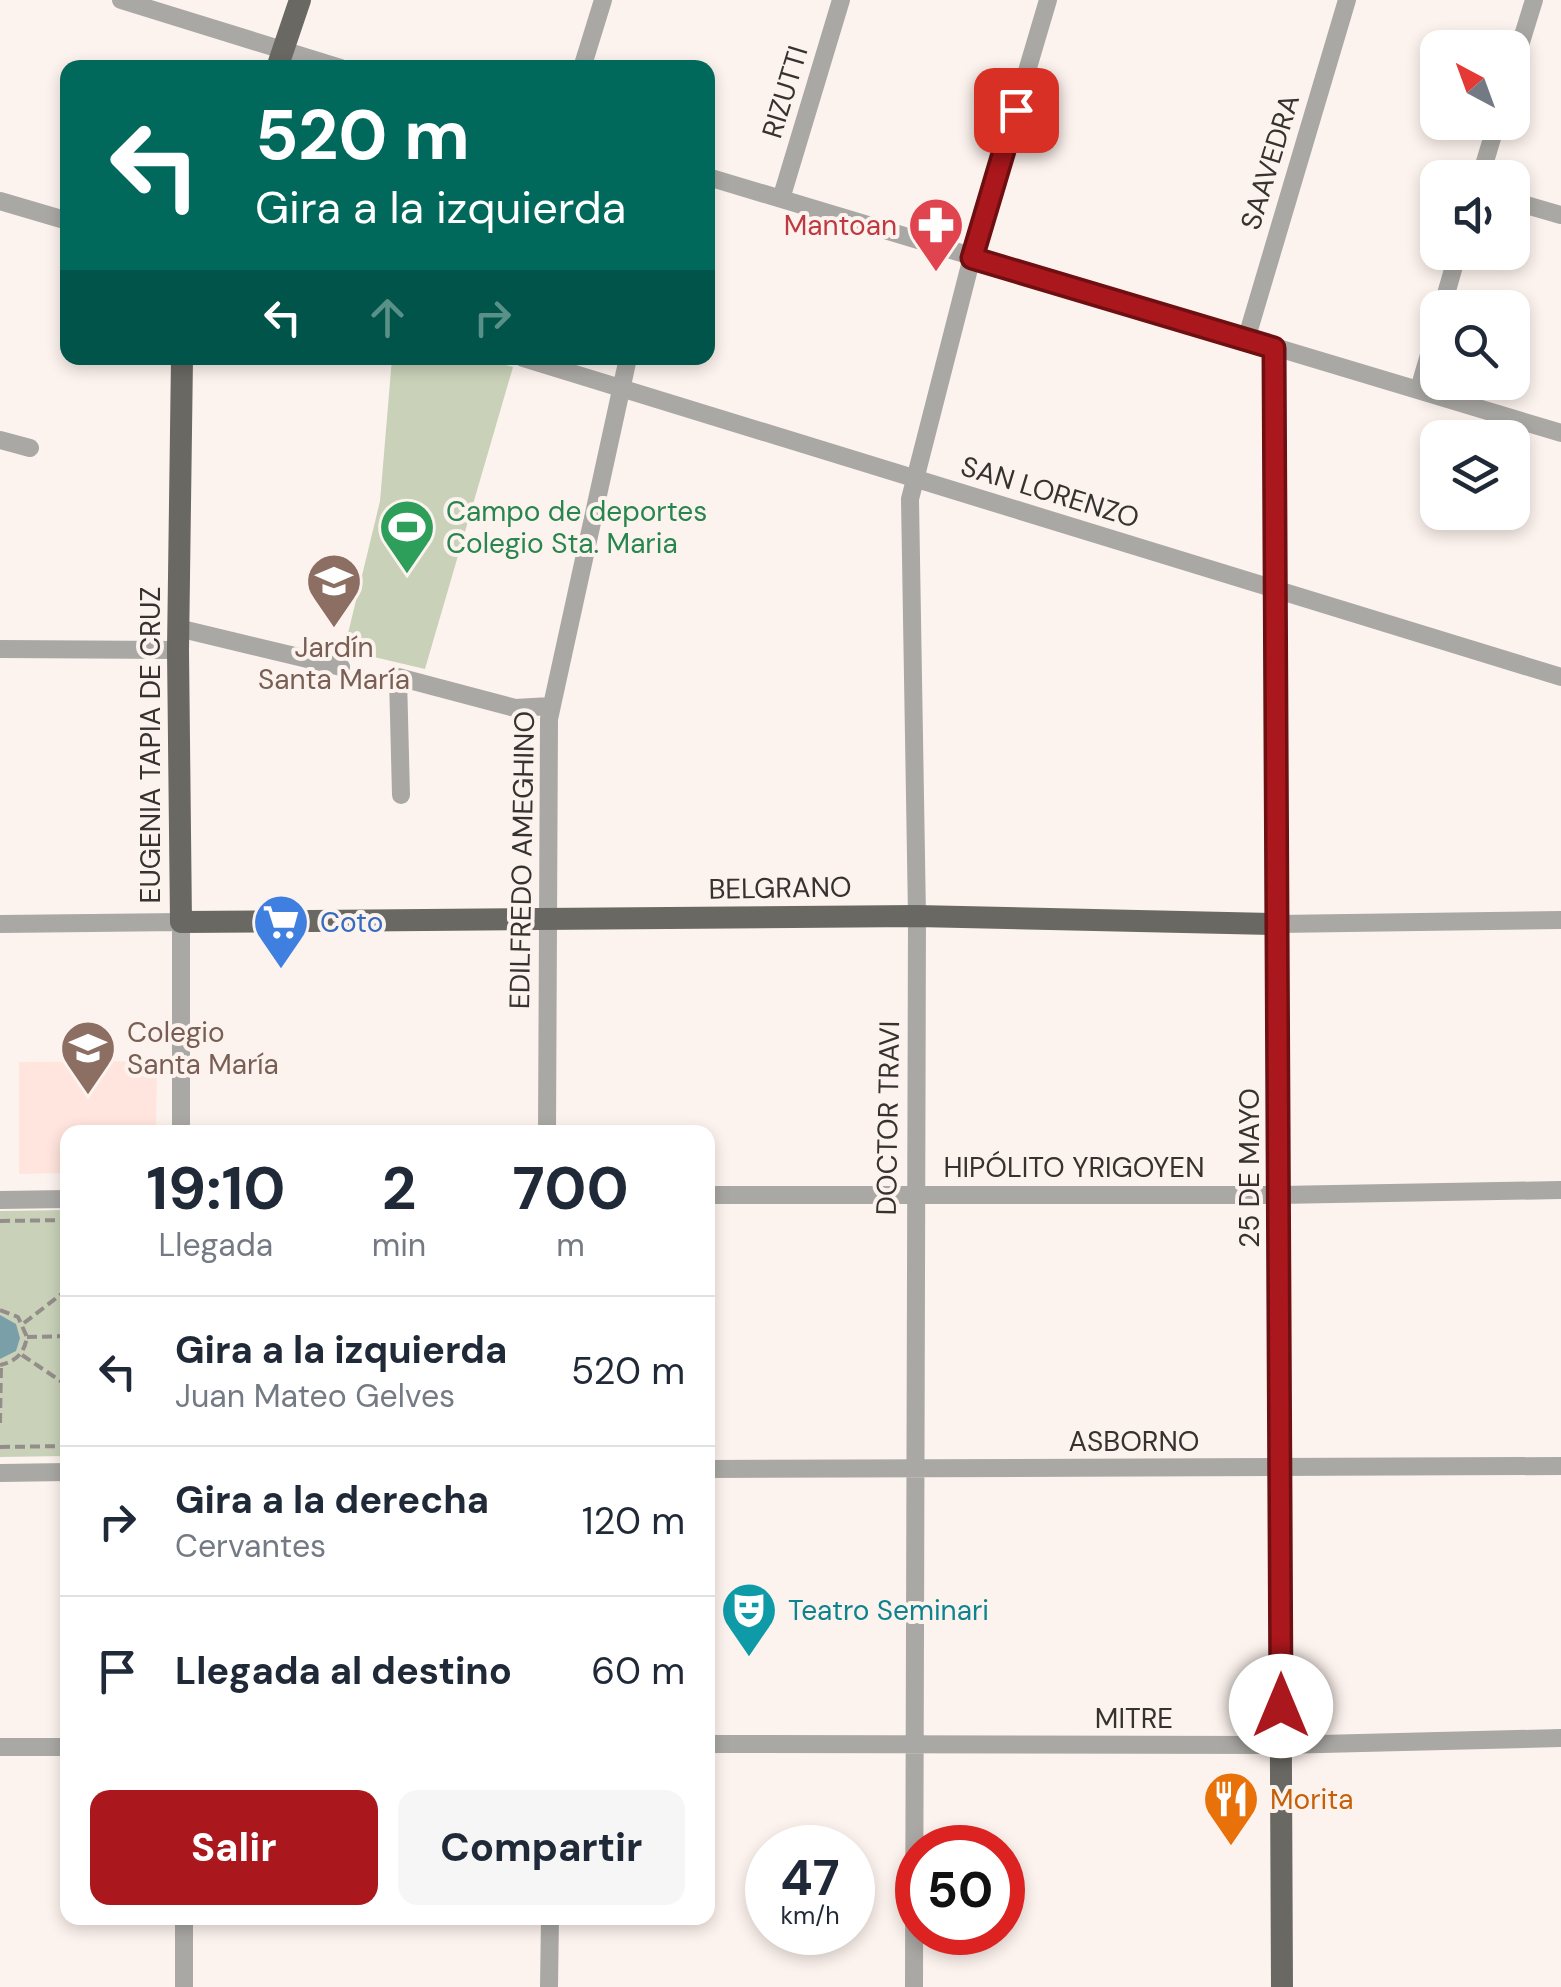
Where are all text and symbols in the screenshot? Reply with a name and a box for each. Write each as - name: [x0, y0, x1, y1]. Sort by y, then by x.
- north arrow: [1420, 30, 1530, 140]
- map controls: [1420, 30, 1530, 530]
- street label: RIZUTTI: [753, 41, 817, 143]
- pin: [974, 68, 1059, 153]
- icon: arrive: [989, 83, 1044, 138]
- text: 520 m: [255, 90, 470, 181]
- street label: SAAVEDRA: [1232, 90, 1308, 234]
- icon: left: [90, 100, 220, 230]
- button: sound: [1420, 160, 1530, 270]
- text: Gira a la izquierda: [255, 178, 626, 237]
- pharmacy icon: Mantoan: [906, 195, 966, 274]
- place label: Mantoan: [784, 207, 897, 244]
- icon: left: [255, 290, 310, 345]
- icon: ahead: [360, 290, 415, 345]
- icon: right: [465, 290, 520, 345]
- button: search: [1420, 290, 1530, 400]
- button: layers: [1420, 420, 1530, 530]
- street label: SAN LORENZO: [956, 447, 1144, 537]
- place label: Campo de deportes Colegio Sta. Maria: [446, 493, 707, 562]
- sports icon: Campo de deportes Colegio Sta. Maria: [377, 497, 437, 576]
- school or university icon: Jardín Santa María: [304, 551, 364, 630]
- street label: EUGENIA TAPIA DE CRUZ: [132, 587, 169, 903]
- place label: Jardín Santa María: [258, 629, 410, 698]
- street label: EDILFREDO AMEGHINO: [501, 711, 543, 1009]
- street label: BELGRANO: [708, 868, 852, 908]
- supermarket icon: Coto: [251, 892, 311, 971]
- place label: Coto: [320, 904, 383, 941]
- place label: Colegio Santa María: [127, 1014, 279, 1083]
- school or university icon: Colegio Santa María: [58, 1018, 118, 1097]
- street label: DOCTOR TRAVI: [868, 1020, 908, 1216]
- street label: 25 DE MAYO: [1231, 1088, 1268, 1248]
- text: 19:10: [146, 1149, 285, 1228]
- text: 2: [382, 1149, 416, 1228]
- text: 700: [512, 1149, 629, 1228]
- street label: HIPÓLITO YRIGOYEN: [943, 1149, 1205, 1186]
- text: Llegada: [158, 1224, 273, 1266]
- text: min: [372, 1224, 426, 1266]
- text: m: [556, 1224, 585, 1266]
- text: Gira a la izquierda: [175, 1325, 507, 1375]
- icon: left: [90, 1344, 145, 1399]
- text: 520 m: [571, 1346, 685, 1396]
- text: Juan Mateo Gelves: [175, 1375, 455, 1417]
- street label: ASBORNO: [1068, 1423, 1200, 1460]
- text: Gira a la derecha: [175, 1475, 489, 1525]
- icon: right: [90, 1494, 145, 1549]
- text: 120 m: [582, 1496, 685, 1546]
- text: Cervantes: [175, 1525, 326, 1567]
- theatre icon: Teatro Seminari: [719, 1580, 779, 1659]
- place label: Teatro Seminari: [788, 1592, 989, 1629]
- icon: arrive: [90, 1644, 145, 1699]
- text: Llegada al destino: [175, 1646, 512, 1696]
- text: 60 m: [591, 1646, 685, 1696]
- position arrow: [1229, 1654, 1333, 1758]
- street label: MITRE: [1095, 1700, 1173, 1737]
- restaurant icon: Morita: [1201, 1769, 1261, 1848]
- place label: Morita: [1270, 1781, 1353, 1818]
- button: Salir: [90, 1790, 378, 1905]
- button: Compartir: [398, 1790, 685, 1905]
- speed limit sign: 50: [895, 1825, 1025, 1955]
- text: 47: [780, 1845, 840, 1911]
- text: km/h: [780, 1899, 840, 1932]

